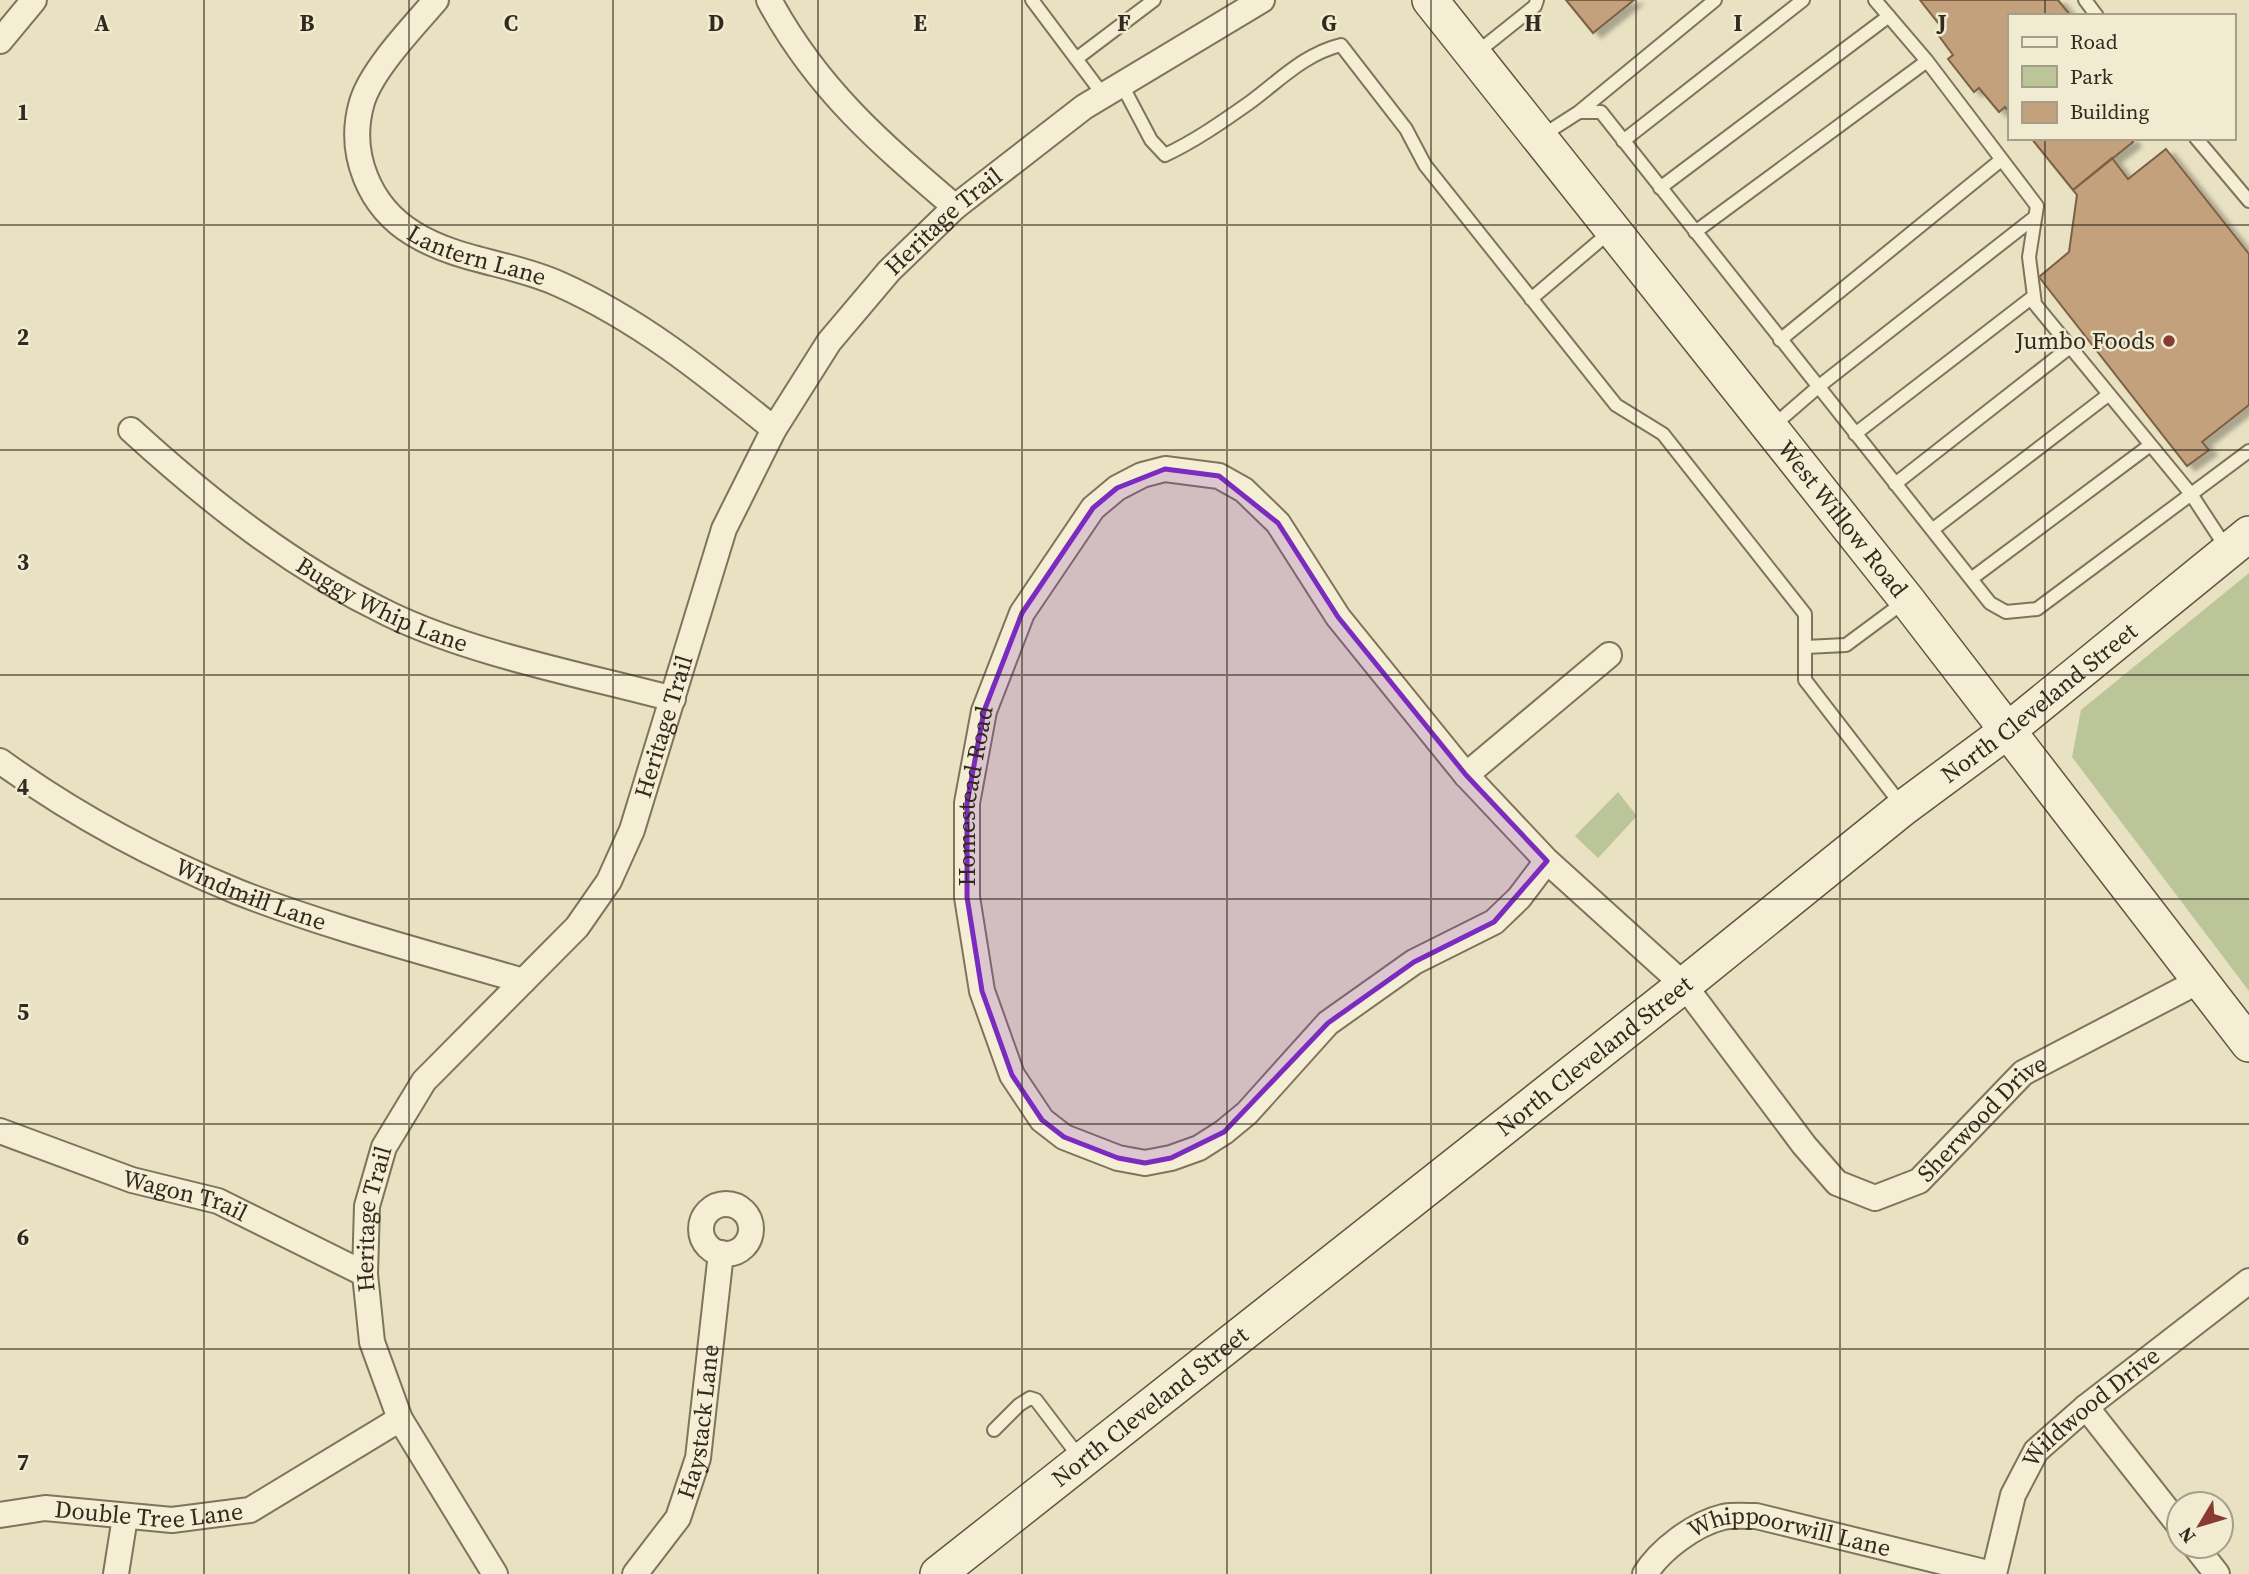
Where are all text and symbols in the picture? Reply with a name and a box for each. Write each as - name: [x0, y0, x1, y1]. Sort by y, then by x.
- text: A: [94, 7, 110, 39]
- text: B: [300, 7, 315, 39]
- text: C: [504, 7, 518, 39]
- text: D: [708, 7, 724, 39]
- text: E: [913, 7, 927, 39]
- text: F: [1117, 7, 1131, 39]
- text: G: [1321, 7, 1337, 39]
- text: H: [1524, 7, 1542, 39]
- text: I: [1734, 7, 1743, 39]
- text: J: [1935, 7, 1947, 39]
- legend: [2008, 14, 2235, 140]
- text: Road: [2070, 27, 2118, 56]
- text: Park: [2070, 62, 2114, 91]
- text: 1: [17, 96, 29, 128]
- text: Building: [2070, 97, 2149, 126]
- street label: Heritage Trail: [877, 159, 1009, 282]
- street label: Lantern Lane: [401, 217, 551, 293]
- text: 2: [17, 321, 29, 353]
- place label: Jumbo Foods: [2014, 324, 2155, 357]
- marker: Jumbo Foods: [2161, 333, 2177, 349]
- street label: West Willow Road: [1770, 433, 1916, 605]
- text: 3: [17, 546, 29, 578]
- street label: Buggy Whip Lane: [290, 548, 472, 660]
- street label: North Cleveland Street: [1934, 615, 2144, 791]
- street label: Heritage Trail: [626, 651, 701, 802]
- street label: Homestead Road: [950, 703, 1001, 886]
- text: 4: [17, 771, 29, 803]
- street label: Windmill Lane: [170, 849, 331, 938]
- street label: North Cleveland Street: [1489, 968, 1699, 1143]
- text: 5: [17, 996, 29, 1028]
- street label: Sherwood Drive: [1910, 1047, 2052, 1189]
- street label: Heritage Trail: [348, 1142, 399, 1294]
- street label: Wagon Trail: [119, 1161, 253, 1229]
- text: 6: [17, 1221, 29, 1253]
- street label: North Cleveland Street: [1044, 1318, 1255, 1494]
- street label: Wildwood Drive: [2014, 1339, 2166, 1472]
- street label: Haystack Lane: [669, 1342, 727, 1503]
- text: 7: [17, 1446, 29, 1478]
- north arrow: [2165, 1490, 2235, 1560]
- street label: Double Tree Lane: [53, 1492, 245, 1536]
- street label: Whippoorwill Lane: [1682, 1499, 1894, 1565]
- text: N: [2172, 1522, 2201, 1549]

